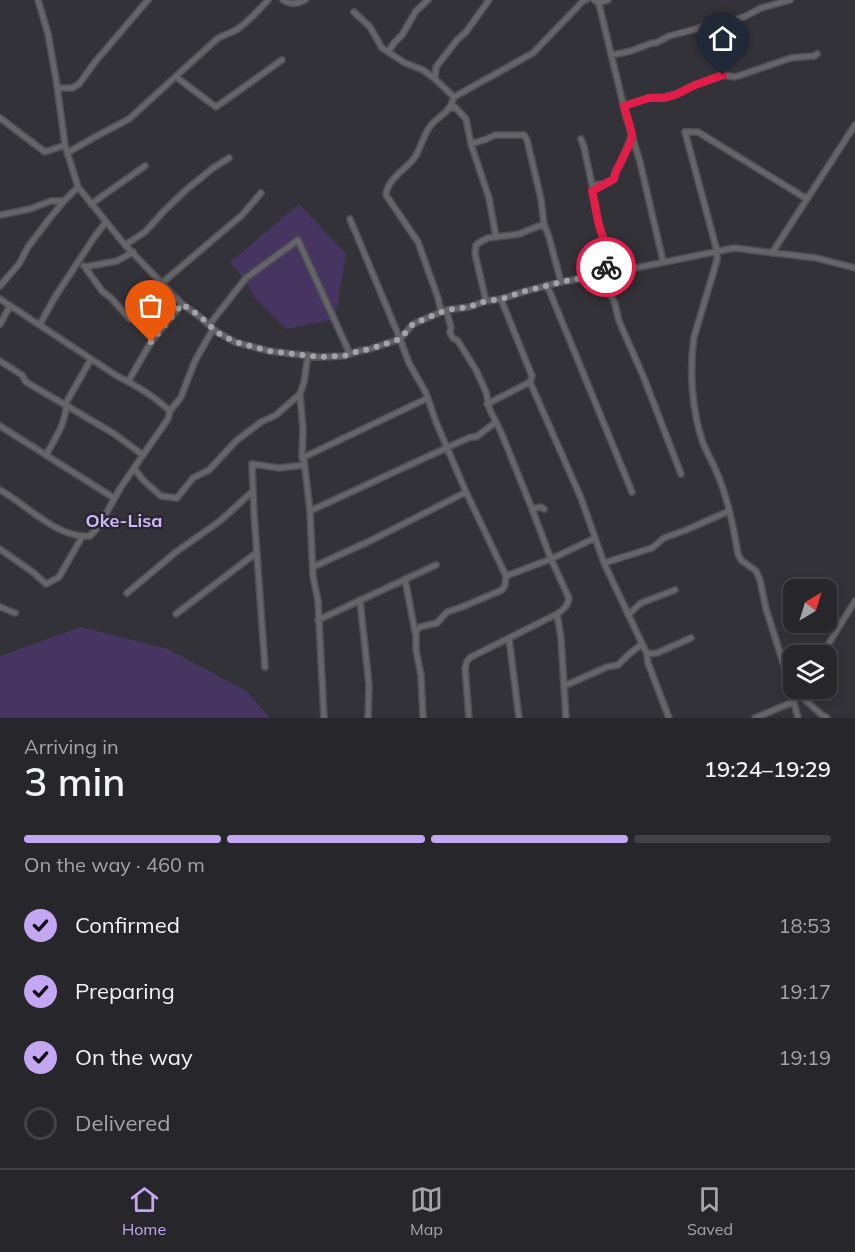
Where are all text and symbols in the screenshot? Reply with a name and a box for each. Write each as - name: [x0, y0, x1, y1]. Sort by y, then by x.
- pin: [697, 13, 748, 75]
- icon: home: [706, 22, 739, 55]
- courier: [576, 237, 636, 297]
- icon: bike: [590, 251, 623, 284]
- pin: [125, 280, 176, 342]
- icon: bag: [134, 289, 167, 322]
- district label: Oke-Lisa: [86, 509, 162, 532]
- north arrow: [783, 579, 837, 633]
- map controls: [783, 579, 837, 699]
- button: layers: [783, 645, 837, 699]
- text: Arriving in: [24, 734, 119, 759]
- text: 19:24–19:29: [704, 755, 831, 783]
- text: 3 min: [24, 757, 125, 806]
- text: On the way · 460 m: [24, 852, 205, 877]
- icon: check: [24, 909, 57, 942]
- text: Confirmed: [75, 911, 180, 939]
- text: 18:53: [778, 913, 831, 938]
- icon: check: [24, 975, 57, 1008]
- text: Preparing: [75, 977, 175, 1005]
- text: 19:17: [778, 979, 831, 1004]
- icon: check: [24, 1041, 57, 1074]
- text: On the way: [75, 1043, 193, 1071]
- text: 19:19: [778, 1045, 831, 1070]
- text: Delivered: [75, 1109, 170, 1137]
- tab: Home: [122, 1183, 166, 1239]
- tab: Map: [410, 1183, 443, 1239]
- tab: Saved: [687, 1183, 733, 1239]

